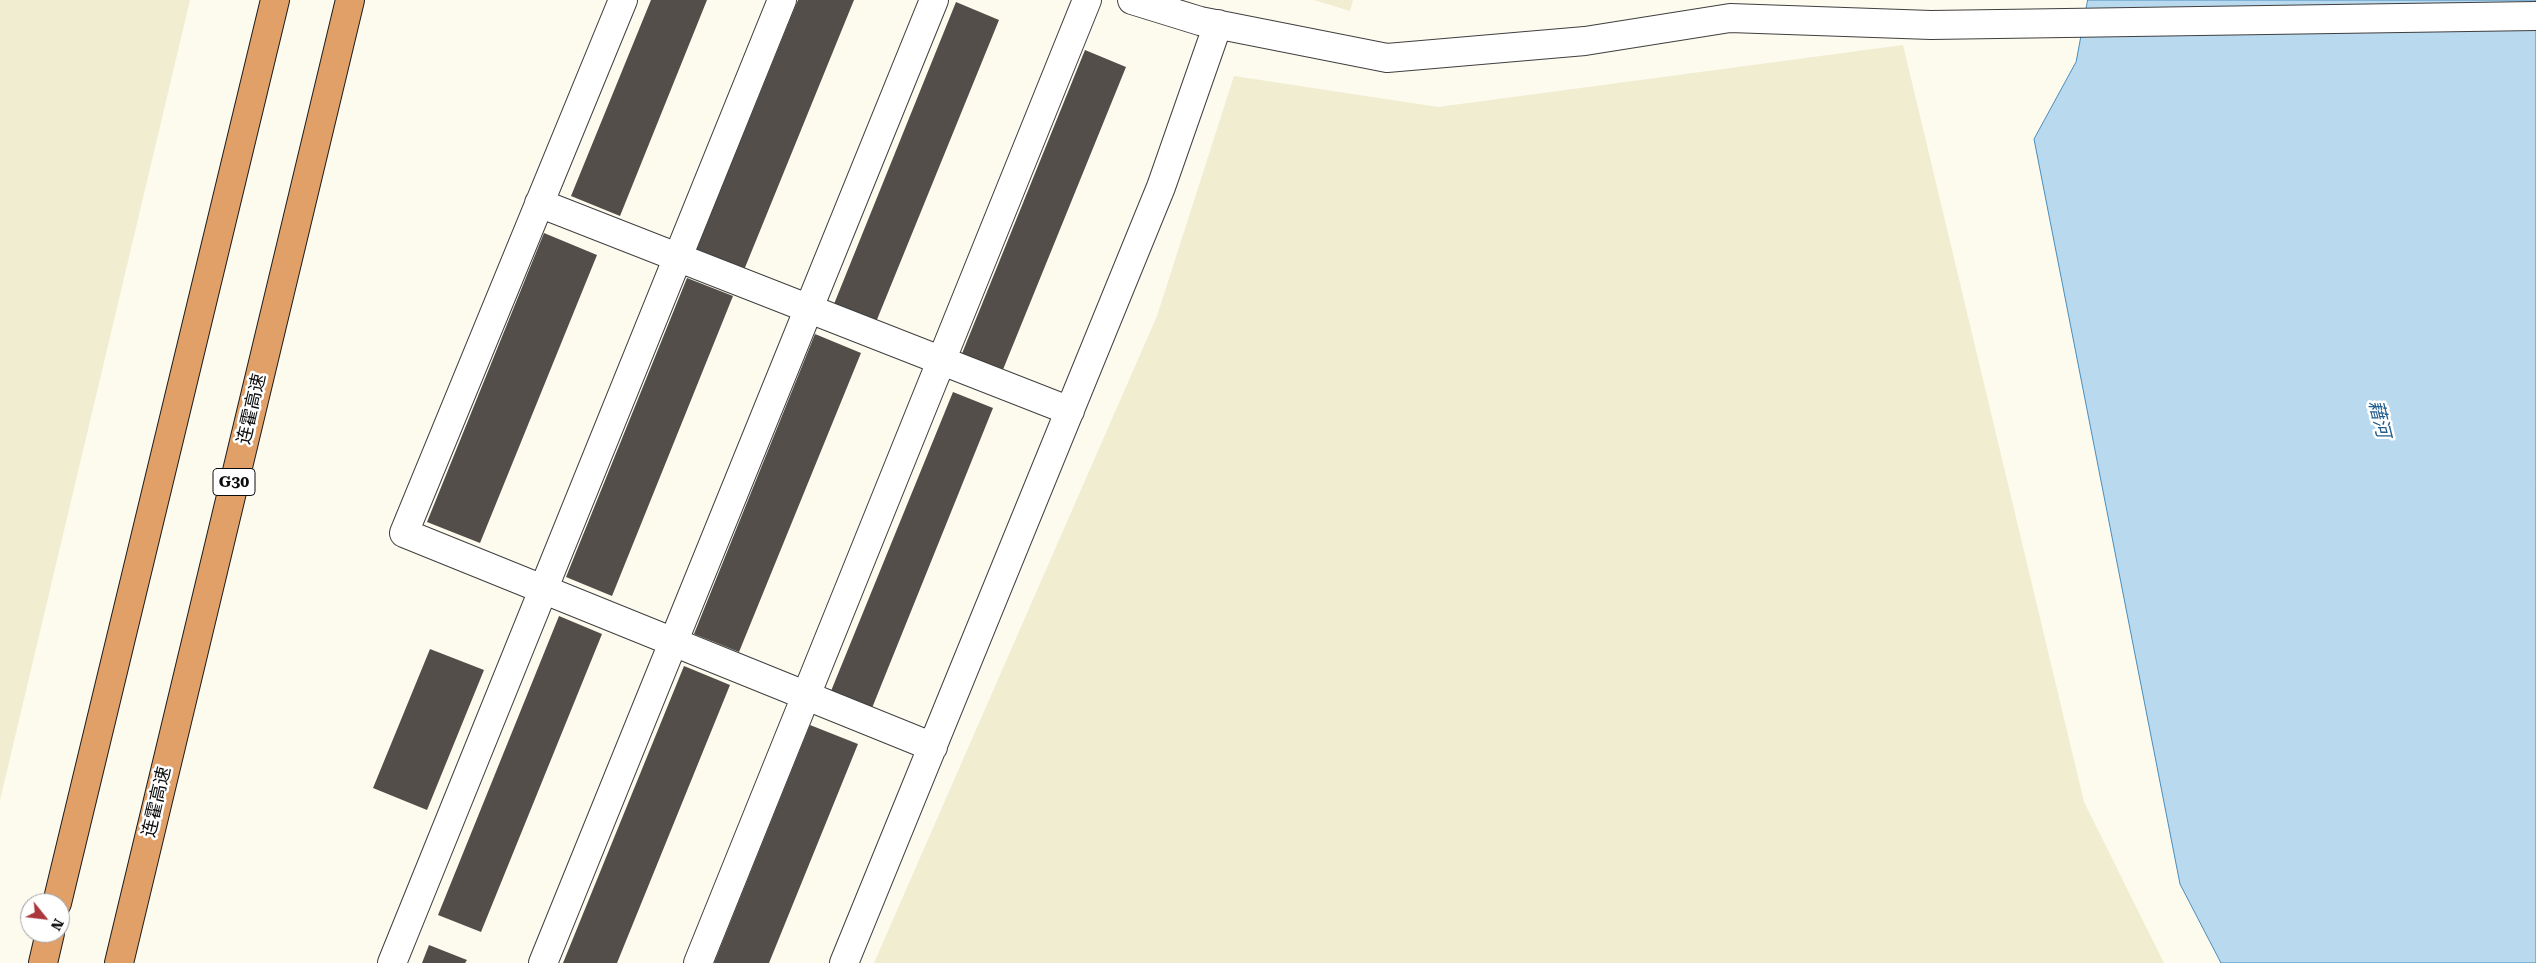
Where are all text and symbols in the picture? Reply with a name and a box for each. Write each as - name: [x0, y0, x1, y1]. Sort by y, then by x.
- street label: 连霍高速: [233, 371, 271, 447]
- water label: 藉河: [2363, 398, 2395, 440]
- road number: G30: [213, 468, 255, 496]
- street label: 连霍高速: [138, 764, 176, 840]
- north arrow: [20, 893, 70, 943]
- text: N: [48, 916, 67, 933]

